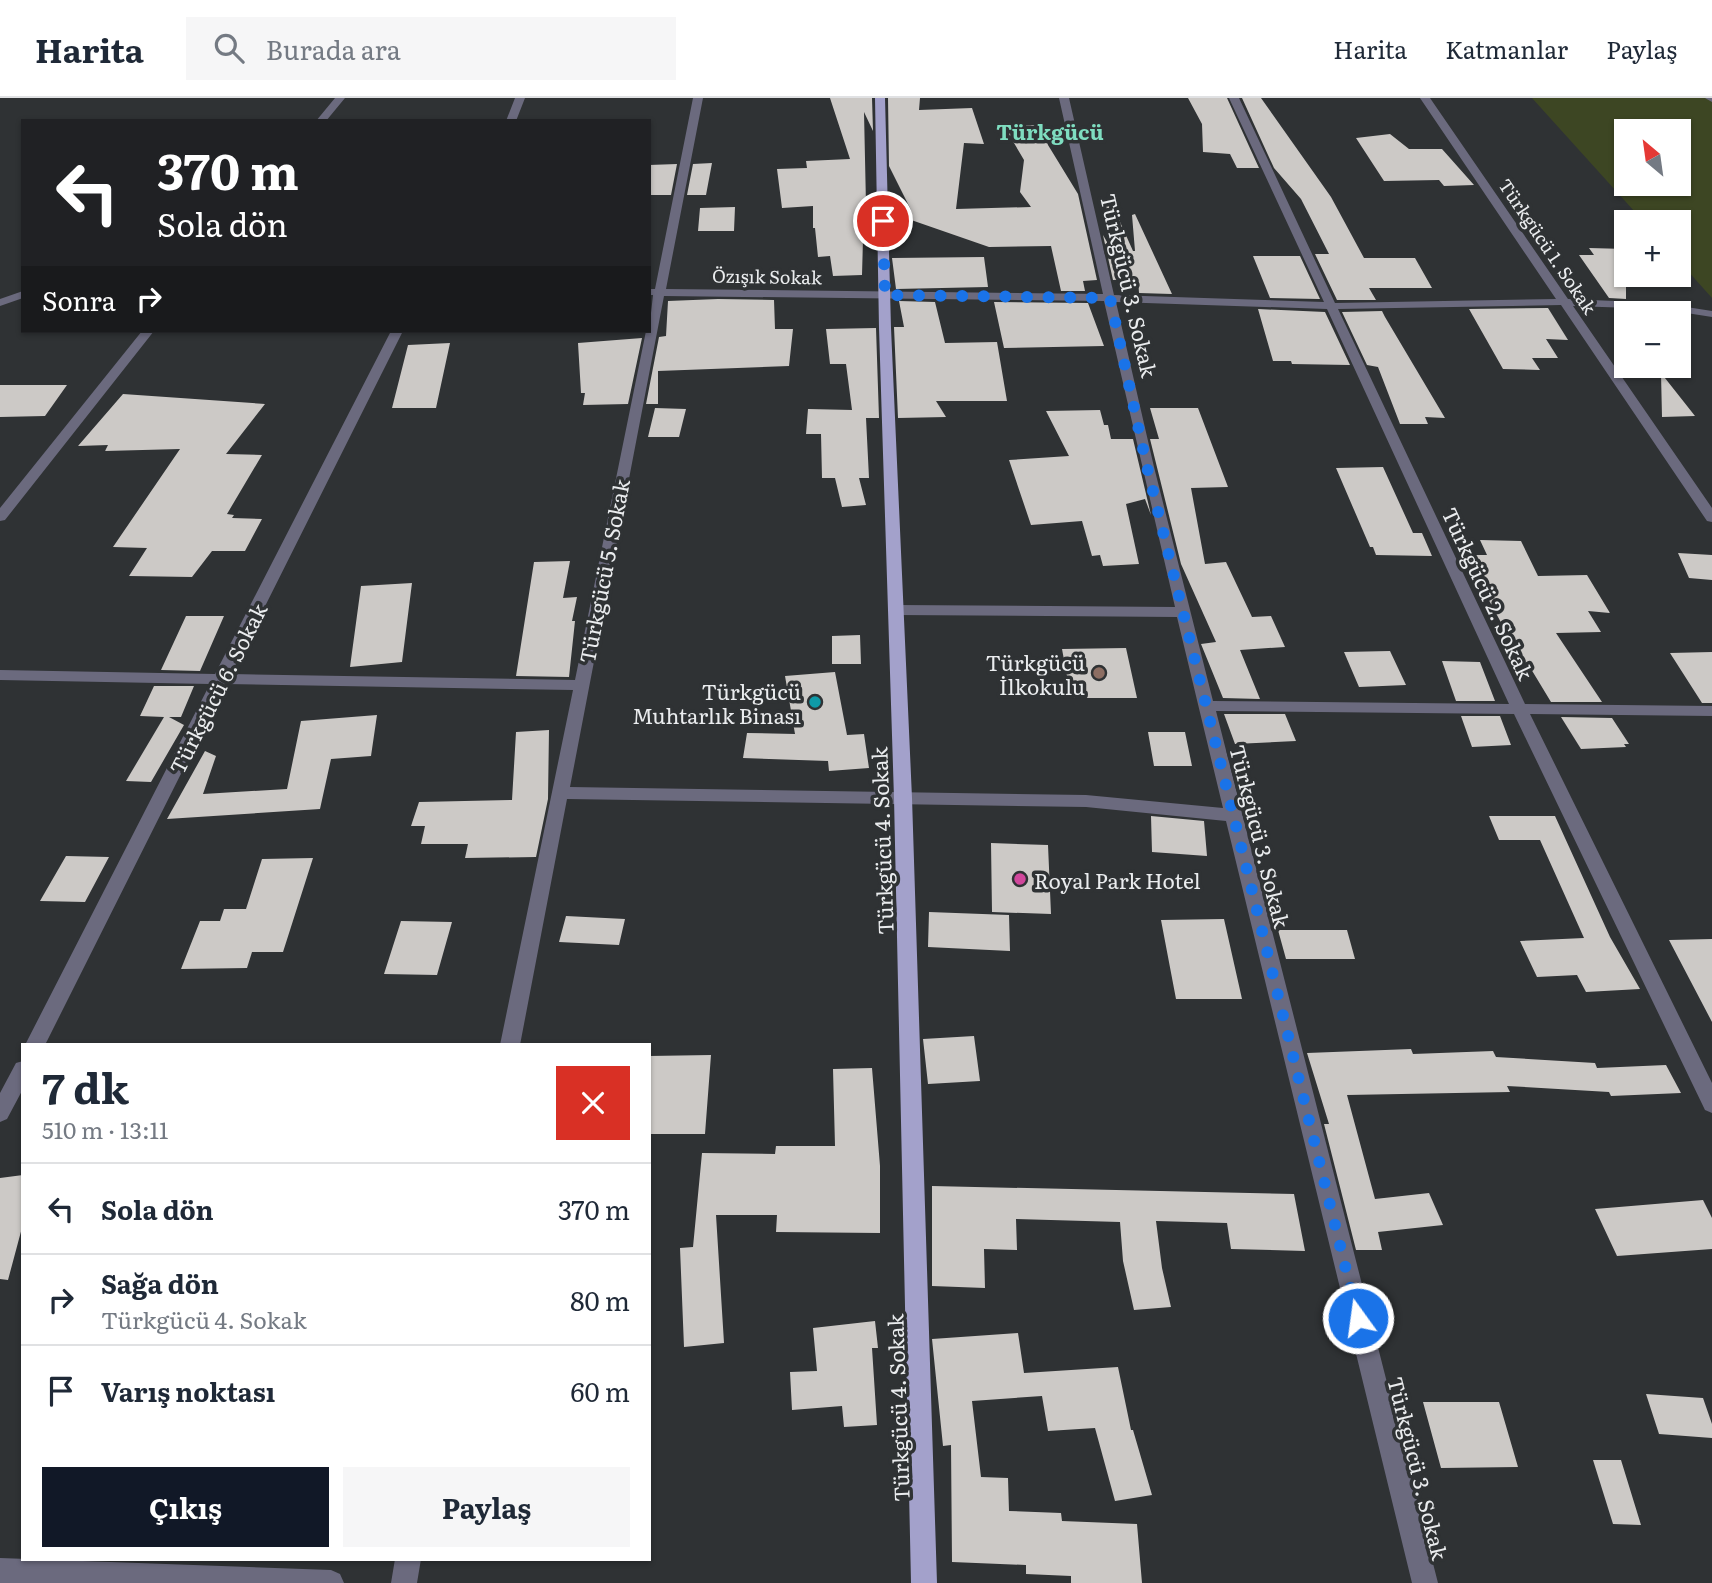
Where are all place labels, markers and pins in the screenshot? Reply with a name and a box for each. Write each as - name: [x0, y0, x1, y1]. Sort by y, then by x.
- pin: [853, 191, 913, 251]
- place label: Türkgücü İlkokulu: [985, 646, 1085, 701]
- marker: Türkgücü İlkokulu: [1091, 665, 1107, 681]
- place label: Türkgücü Muhtarlık Binası: [632, 675, 801, 730]
- marker: Türkgücü Muhtarlık Binası: [807, 694, 823, 710]
- place label: Royal Park Hotel: [1034, 864, 1201, 895]
- marker: Royal Park Hotel: [1012, 871, 1028, 887]

